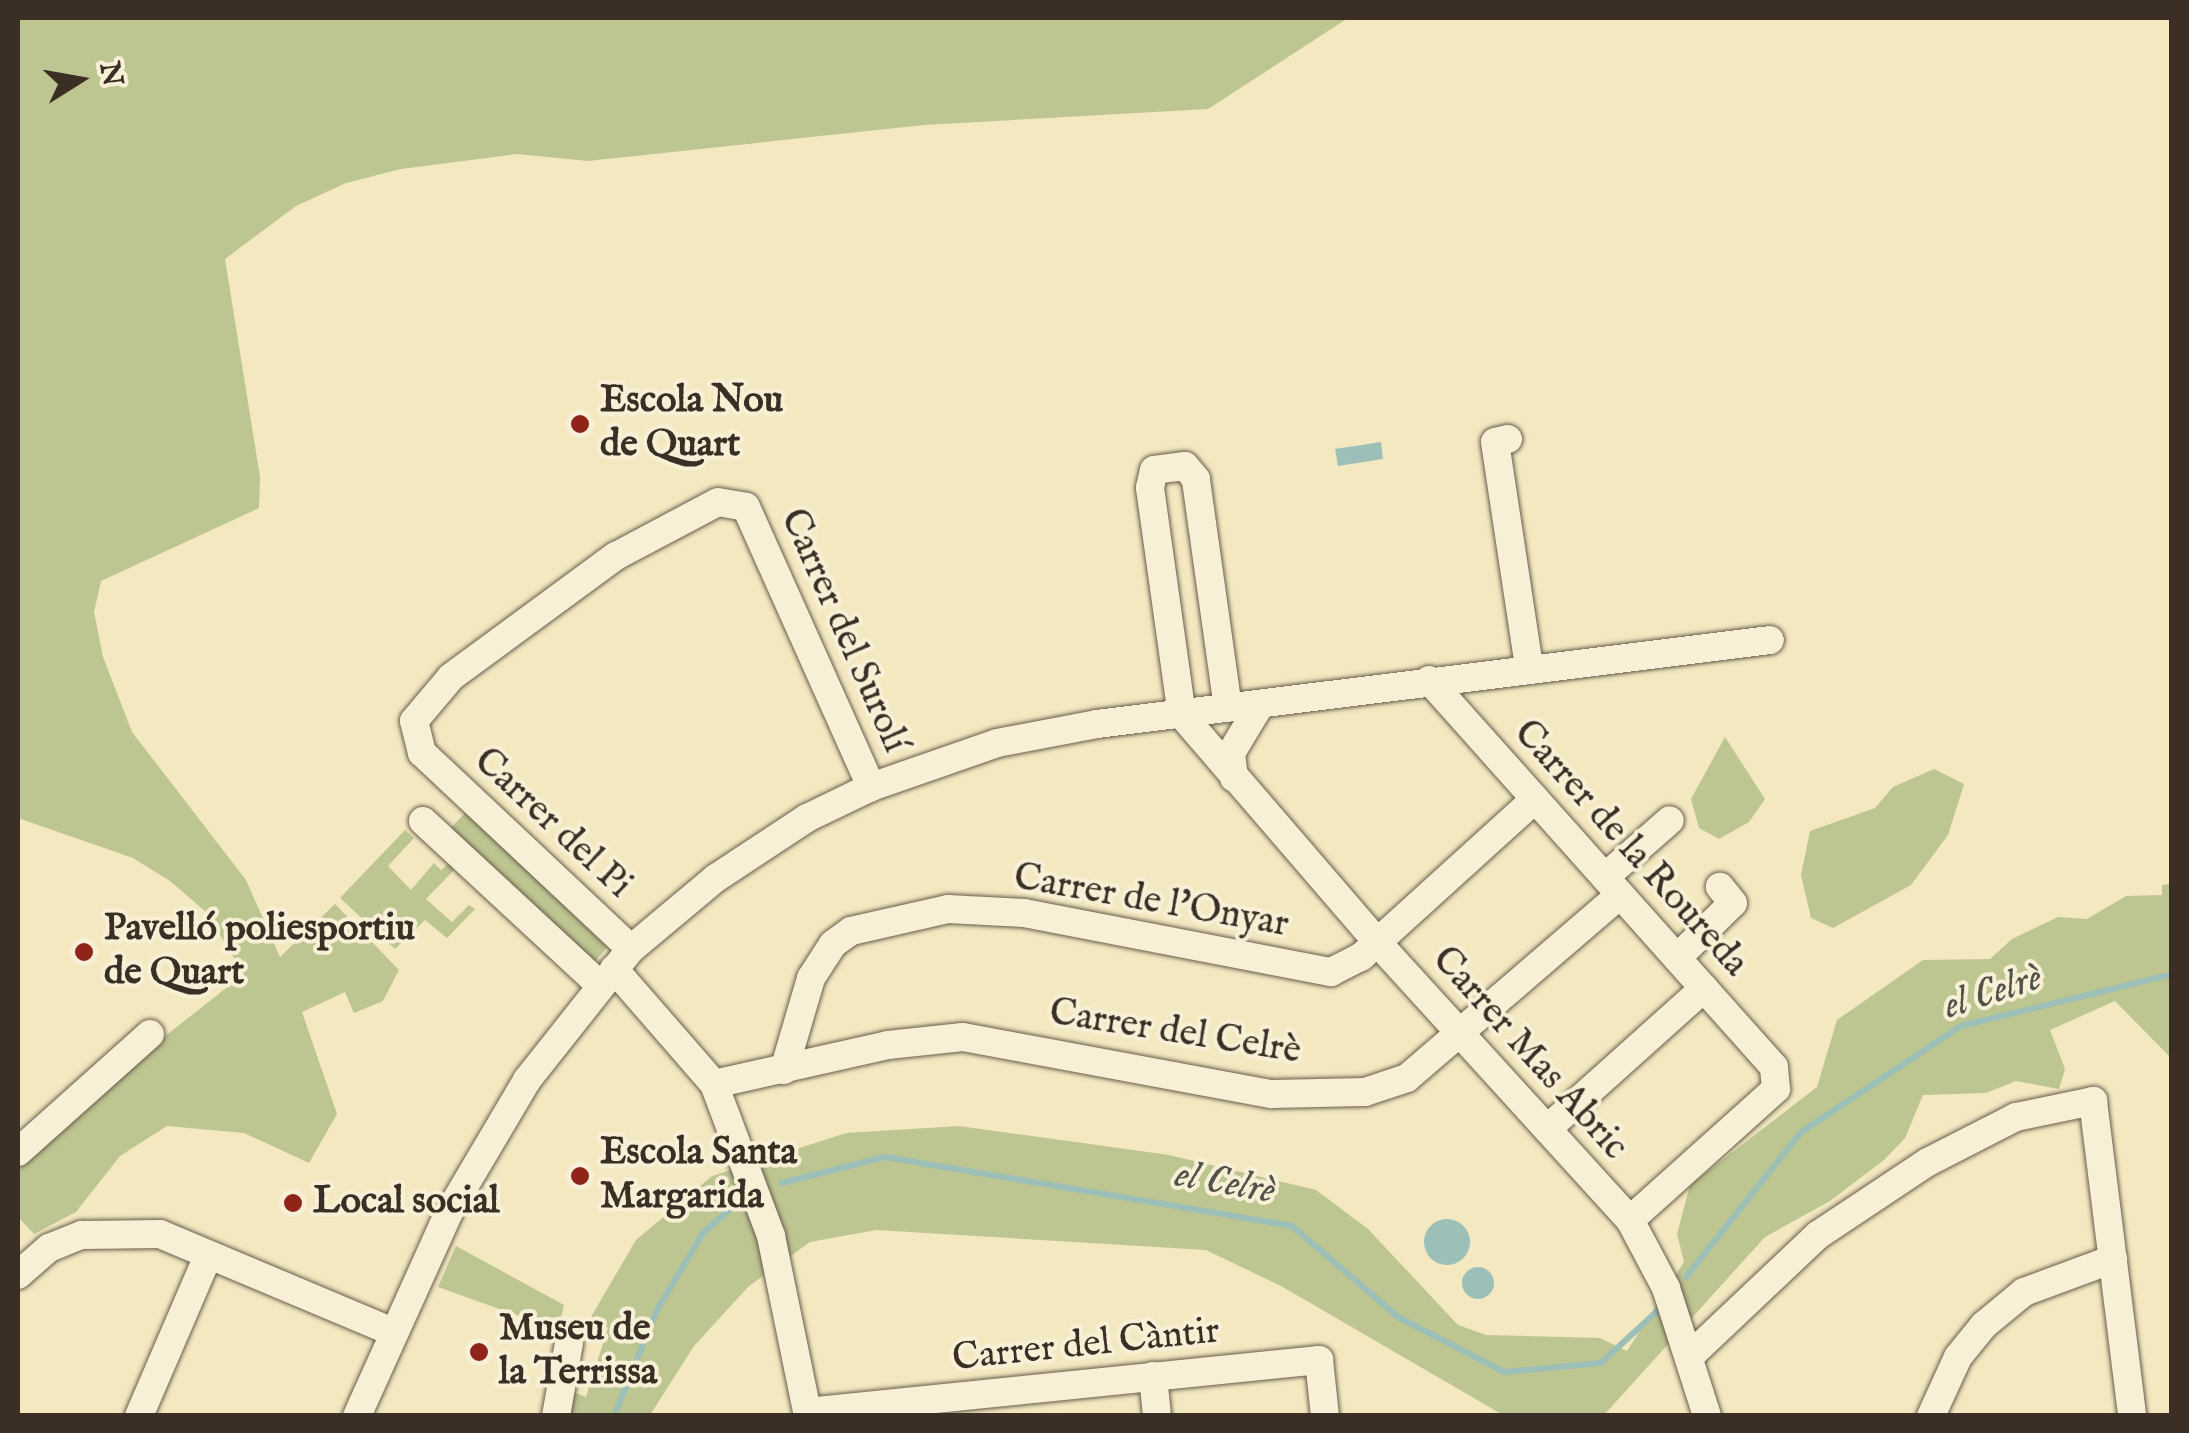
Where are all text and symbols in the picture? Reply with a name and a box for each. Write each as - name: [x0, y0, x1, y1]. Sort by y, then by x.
- north arrow: [30, 30, 130, 130]
- text: N: [90, 59, 129, 89]
- place label: Escola Nou de Quart: [600, 379, 783, 468]
- marker: Escola Nou de Quart: [569, 413, 591, 435]
- street label: Carrer del Surolí: [769, 502, 917, 760]
- street label: Carrer de la Roureda: [1503, 711, 1757, 987]
- street label: Carrer del Pi: [463, 739, 641, 909]
- street label: Carrer de l'Onyar: [1010, 855, 1292, 949]
- place label: Pavelló poliesportiu de Quart: [104, 907, 415, 996]
- street label: Carrer Mas Abric: [1421, 938, 1637, 1170]
- marker: Pavelló poliesportiu de Quart: [73, 941, 95, 963]
- water label: el Celrè: [1938, 955, 2048, 1031]
- street label: Carrer del Celrè: [1046, 991, 1304, 1075]
- place label: Escola Santa Margarida: [600, 1131, 797, 1220]
- water label: el Celrè: [1171, 1152, 1279, 1216]
- marker: Escola Santa Margarida: [569, 1165, 591, 1187]
- place label: Local social: [313, 1180, 499, 1226]
- marker: Local social: [282, 1192, 304, 1214]
- place label: Museu de la Terrissa: [499, 1307, 657, 1396]
- street label: Carrer del Càntir: [950, 1309, 1222, 1383]
- marker: Museu de la Terrissa: [468, 1341, 490, 1363]

